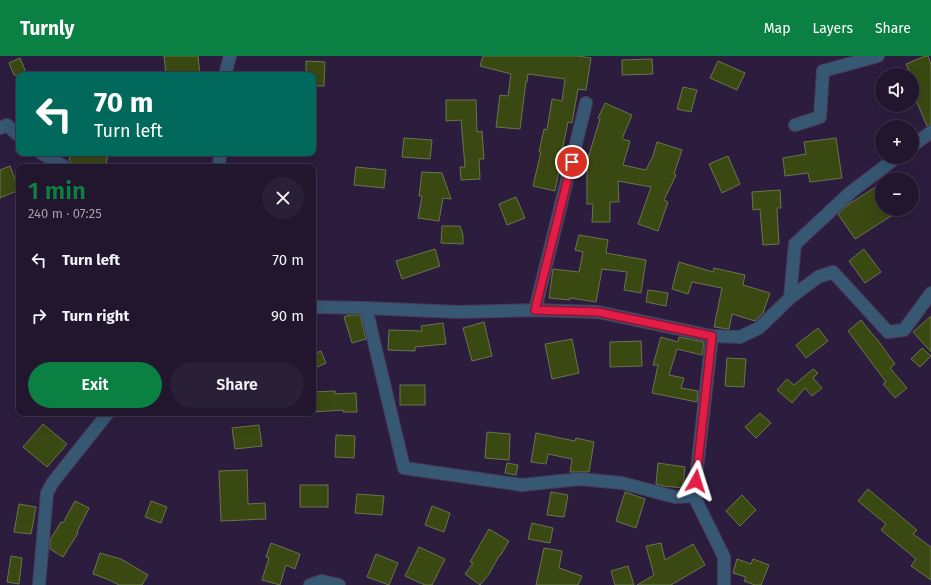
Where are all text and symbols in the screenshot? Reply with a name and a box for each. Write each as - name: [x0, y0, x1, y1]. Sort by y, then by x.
- text: Turnly: [20, 17, 74, 40]
- text: Map: [764, 20, 790, 37]
- text: Layers: [812, 20, 853, 37]
- text: Share: [875, 20, 911, 37]
- map controls: [875, 68, 919, 216]
- button: sound: [875, 68, 919, 112]
- text: 70 m: [94, 86, 153, 119]
- icon: left: [28, 88, 80, 140]
- text: Turn left: [94, 120, 163, 142]
- button: +: [875, 120, 919, 164]
- pin: [555, 145, 589, 179]
- icon: arrive: [561, 151, 583, 173]
- button: −: [875, 172, 919, 216]
- text: 1 min: [28, 177, 86, 205]
- button: close: [262, 177, 304, 219]
- text: 240 m · 07:25: [28, 206, 102, 221]
- icon: left: [28, 249, 50, 271]
- text: Turn left: [62, 251, 120, 269]
- text: 70 m: [272, 251, 304, 269]
- icon: right: [28, 305, 50, 327]
- text: Turn right: [62, 307, 129, 325]
- text: 90 m: [271, 307, 304, 325]
- button: Exit: [28, 362, 162, 408]
- button: Share: [170, 362, 304, 408]
- position arrow: [675, 460, 717, 502]

